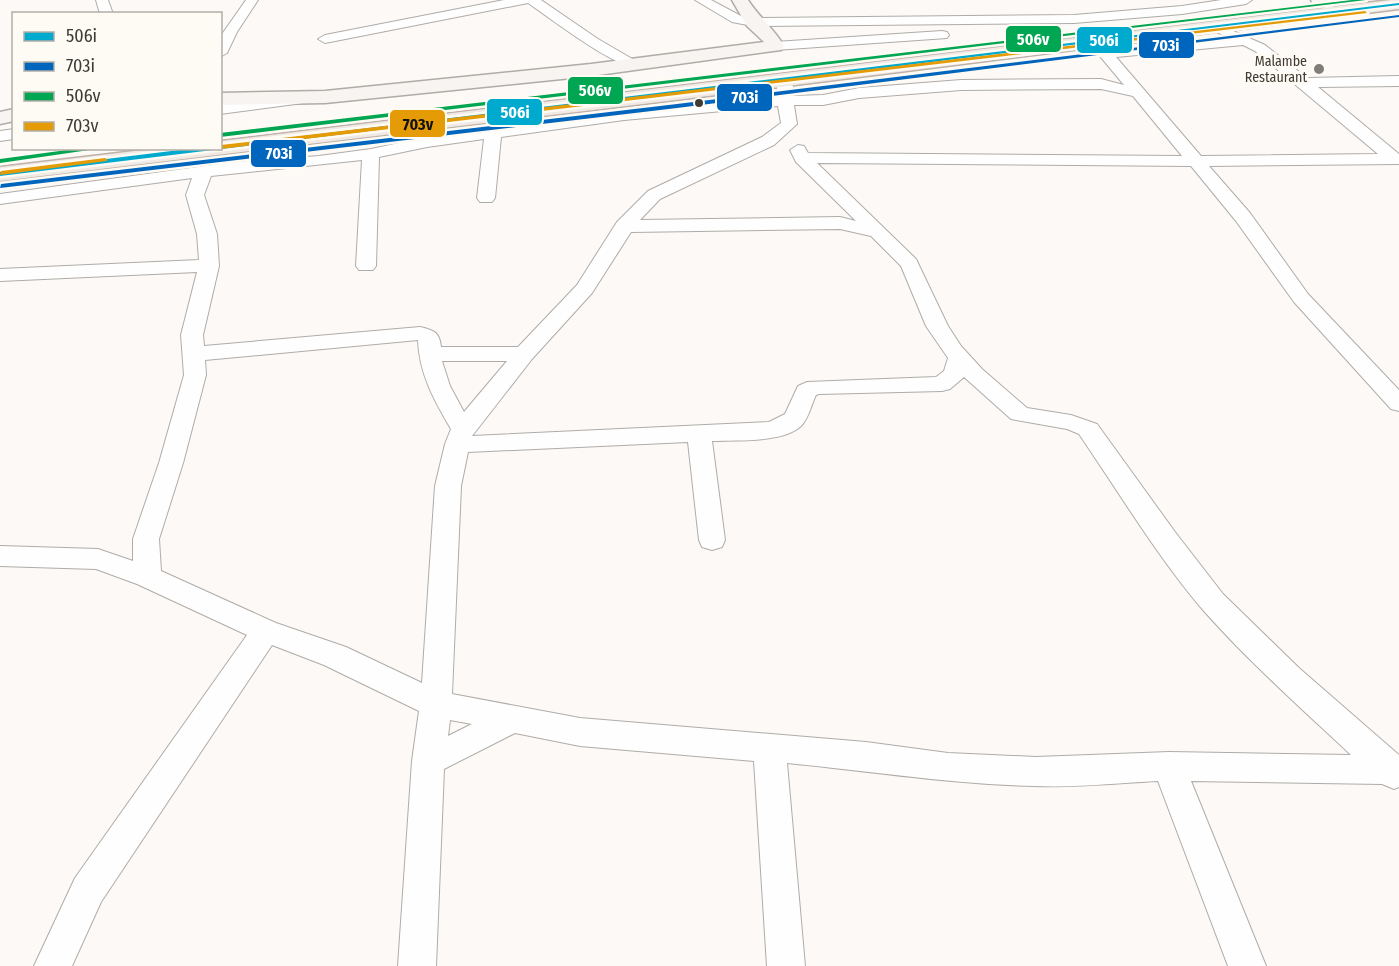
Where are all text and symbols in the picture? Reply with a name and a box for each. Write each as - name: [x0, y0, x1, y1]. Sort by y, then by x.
- legend: [12, 12, 222, 150]
- text: 506i: [66, 25, 97, 47]
- line badge: 506v: [1005, 25, 1062, 53]
- line badge: 506i: [1076, 26, 1133, 54]
- text: 506v: [1017, 30, 1050, 49]
- text: 506i: [1089, 31, 1119, 50]
- line badge: 703i: [1138, 31, 1195, 59]
- text: 703i: [1153, 36, 1179, 55]
- place label: Malambe Restaurant: [1245, 53, 1307, 86]
- text: 703i: [66, 55, 95, 77]
- marker: Malambe Restaurant: [1312, 62, 1326, 76]
- line badge: 506v: [567, 76, 624, 105]
- text: 506v: [579, 81, 612, 100]
- line badge: 703i: [716, 83, 773, 112]
- text: 506v: [66, 85, 100, 107]
- text: 703i: [732, 88, 758, 107]
- unlabelled marker: [693, 97, 705, 109]
- line badge: 506i: [486, 98, 543, 126]
- text: 506i: [500, 103, 530, 122]
- line badge: 703v: [389, 109, 446, 138]
- text: 703v: [66, 115, 98, 137]
- text: 703v: [403, 115, 434, 134]
- line badge: 703i: [250, 139, 307, 168]
- text: 703i: [266, 144, 292, 163]

